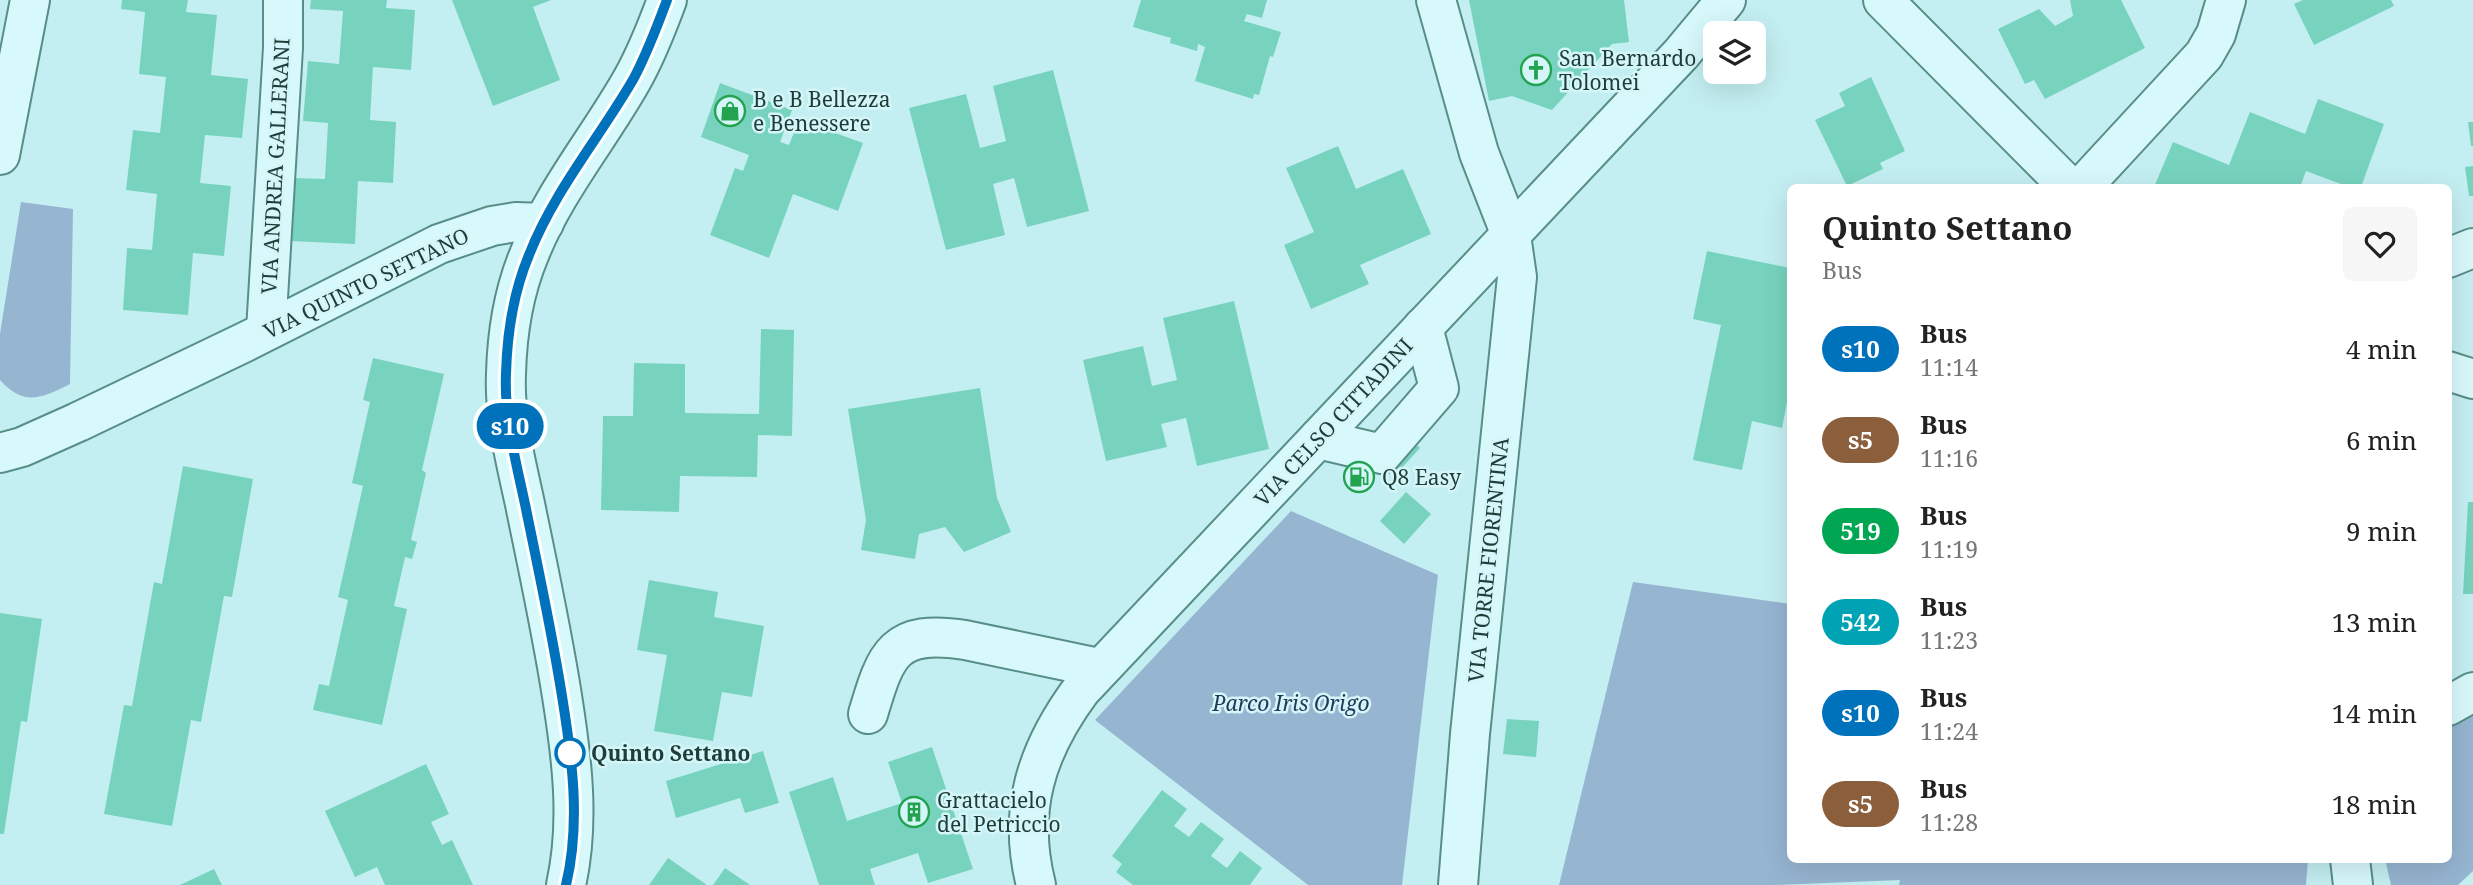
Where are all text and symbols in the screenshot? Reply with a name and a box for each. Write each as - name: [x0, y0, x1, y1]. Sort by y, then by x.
- map controls: [1703, 21, 1766, 84]
- button: layers: [1703, 21, 1766, 84]
- street label: VIA ANDREA GALLERANI: [254, 37, 296, 295]
- place label: San Bernardo Tolomei: [1559, 44, 1696, 96]
- church icon: San Bernardo Tolomei: [1519, 53, 1553, 87]
- place label: B e B Bellezza e Benessere: [753, 85, 891, 137]
- shop icon: B e B Bellezza e Benessere: [713, 94, 747, 128]
- text: Quinto Settano: [1822, 205, 2073, 250]
- button: heart: [2343, 207, 2417, 281]
- street label: VIA QUINTO SETTANO: [259, 221, 473, 345]
- text: Bus: [1822, 254, 1862, 286]
- text: Bus: [1920, 315, 1967, 351]
- text: 4 min: [2346, 331, 2417, 367]
- street label: VIA CELSO CITTADINI: [1248, 332, 1418, 512]
- text: s10: [1841, 332, 1880, 365]
- text: 11:14: [1920, 351, 1978, 383]
- line badge: s10: [470, 403, 550, 449]
- text: Bus: [1920, 406, 1967, 442]
- text: s10: [491, 409, 529, 442]
- text: 6 min: [2346, 422, 2417, 458]
- text: s5: [1848, 423, 1873, 456]
- street label: VIA TORRE FIORENTINA: [1461, 436, 1515, 684]
- text: 11:16: [1920, 442, 1978, 474]
- fuel station icon: Q8 Easy: [1342, 460, 1376, 494]
- place label: Q8 Easy: [1382, 463, 1461, 491]
- text: Bus: [1920, 497, 1967, 533]
- text: 9 min: [2346, 513, 2417, 549]
- text: 519: [1840, 514, 1881, 547]
- text: 11:19: [1920, 533, 1978, 565]
- text: Bus: [1920, 588, 1967, 624]
- text: 13 min: [2332, 604, 2417, 640]
- text: 542: [1840, 605, 1881, 638]
- text: 11:23: [1920, 624, 1978, 656]
- text: Bus: [1920, 679, 1967, 715]
- park label: Parco Iris Origo: [1212, 689, 1369, 717]
- text: 14 min: [2332, 695, 2417, 731]
- text: s10: [1841, 696, 1880, 729]
- text: 11:24: [1920, 715, 1978, 747]
- marker: Quinto Settano: [555, 738, 585, 768]
- place label: Quinto Settano: [591, 739, 750, 767]
- text: Bus: [1920, 770, 1967, 806]
- place label: Grattacielo del Petriccio: [937, 786, 1061, 838]
- text: 18 min: [2332, 786, 2417, 822]
- text: s5: [1848, 787, 1873, 820]
- building icon: Grattacielo del Petriccio: [897, 795, 931, 829]
- text: 11:28: [1920, 806, 1978, 838]

